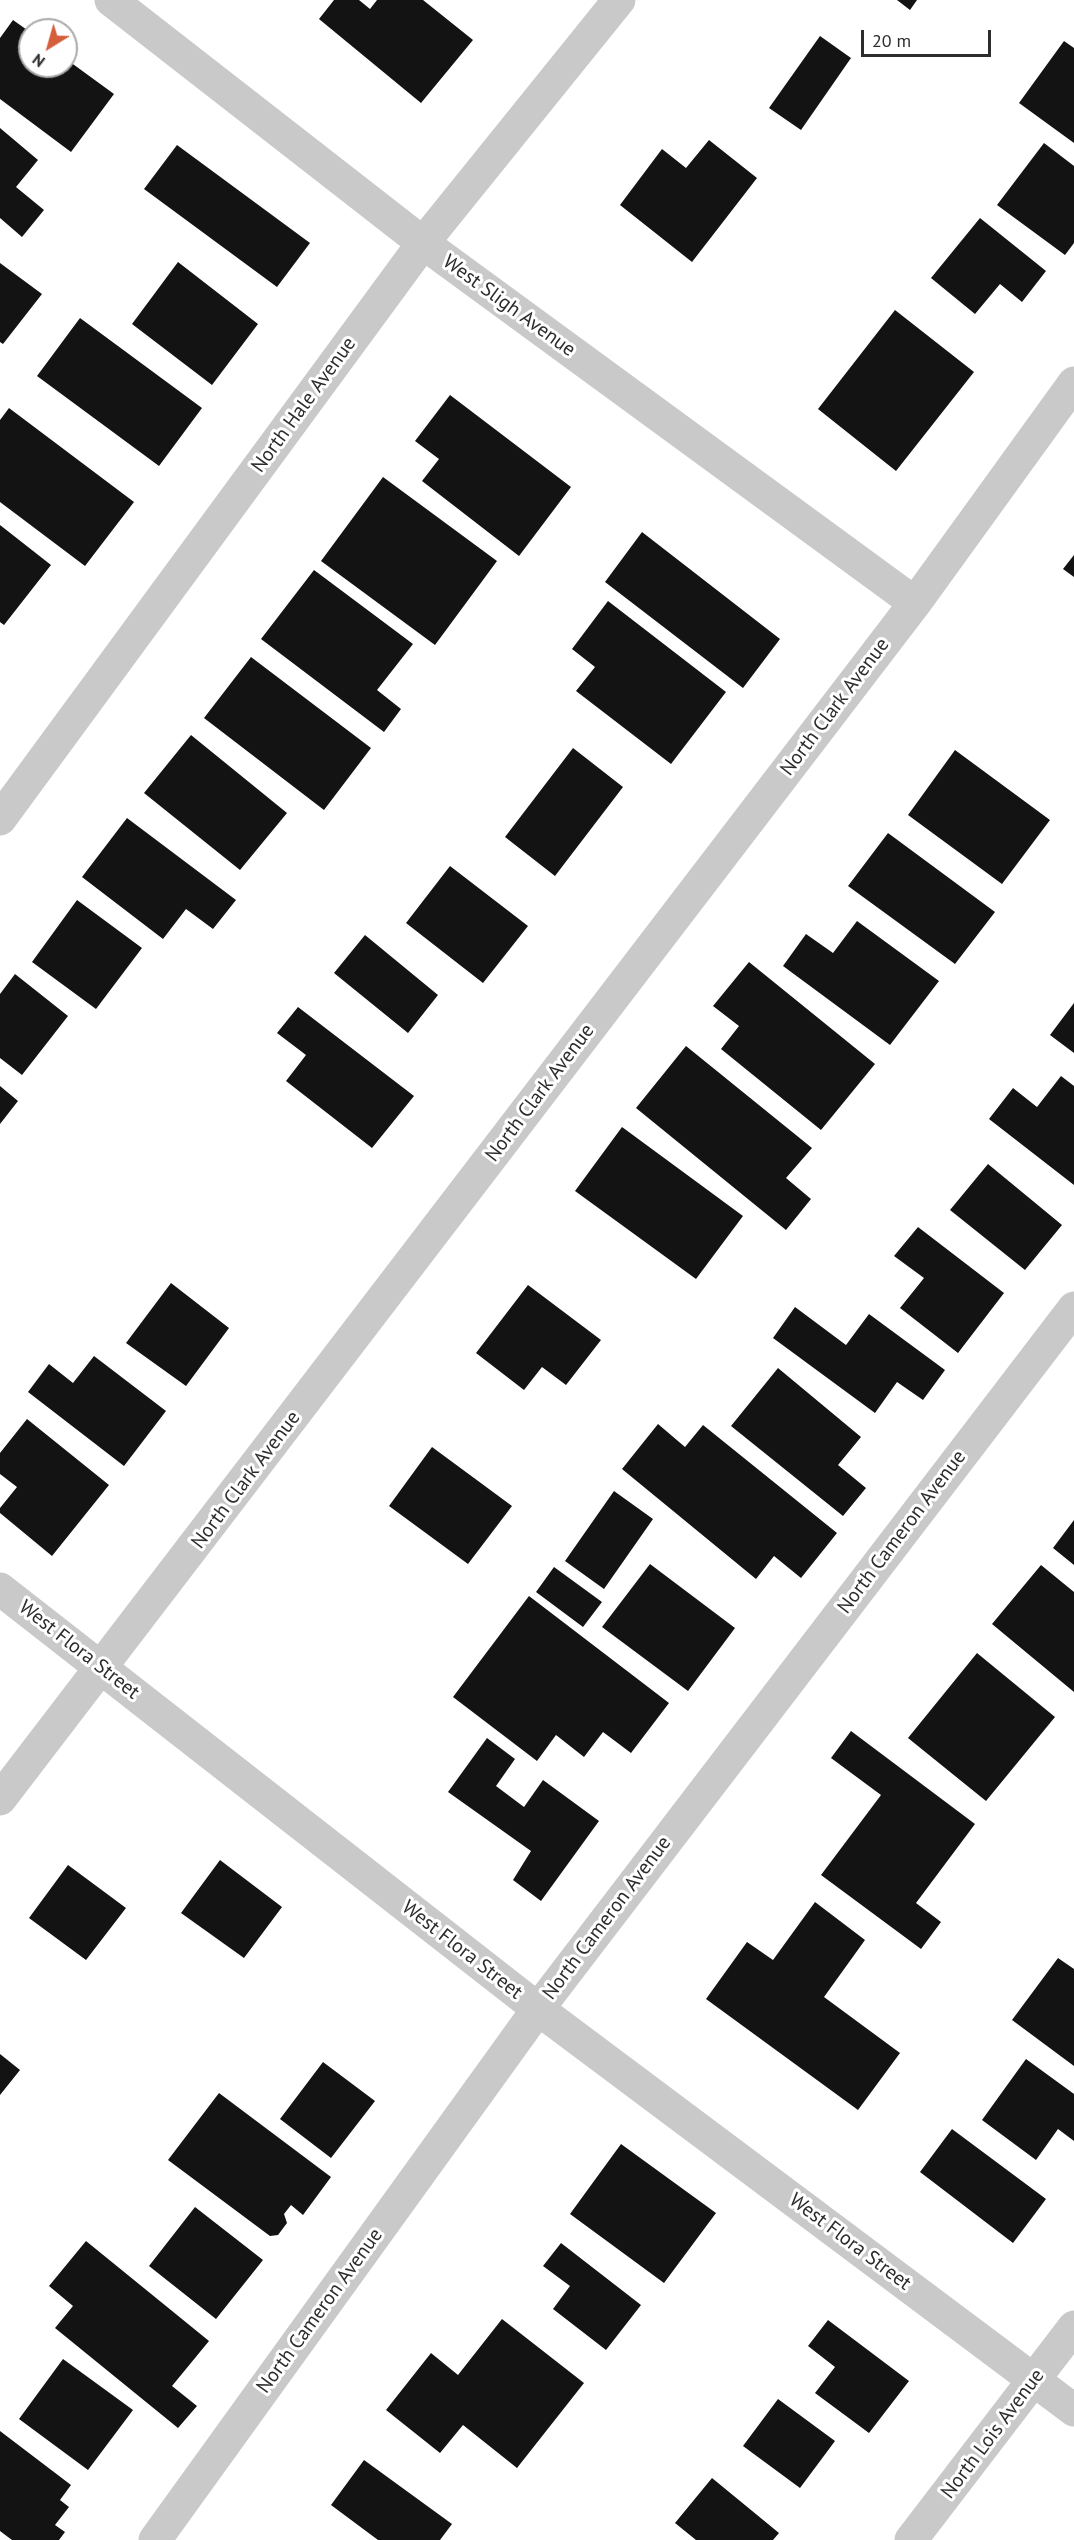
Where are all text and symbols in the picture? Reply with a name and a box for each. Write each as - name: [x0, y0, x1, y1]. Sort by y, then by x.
- north arrow: [18, 18, 78, 78]
- scale bar: [864, 18, 994, 56]
- text: 20 m: [872, 29, 911, 52]
- text: N: [28, 50, 49, 72]
- street label: West Sligh Avenue: [438, 250, 580, 362]
- street label: North Hale Avenue: [247, 332, 361, 478]
- street label: North Clark Avenue: [775, 633, 895, 781]
- street label: North Clark Avenue: [480, 1019, 600, 1167]
- street label: North Clark Avenue: [186, 1406, 306, 1554]
- street label: North Cameron Avenue: [833, 1446, 971, 1618]
- street label: West Flora Street: [14, 1595, 144, 1705]
- street label: North Cameron Avenue: [538, 1832, 676, 2004]
- street label: West Flora Street: [397, 1895, 527, 2005]
- street label: West Flora Street: [784, 2188, 916, 2296]
- street label: North Cameron Avenue: [252, 2224, 388, 2398]
- street label: North Lois Avenue: [936, 2364, 1050, 2504]

